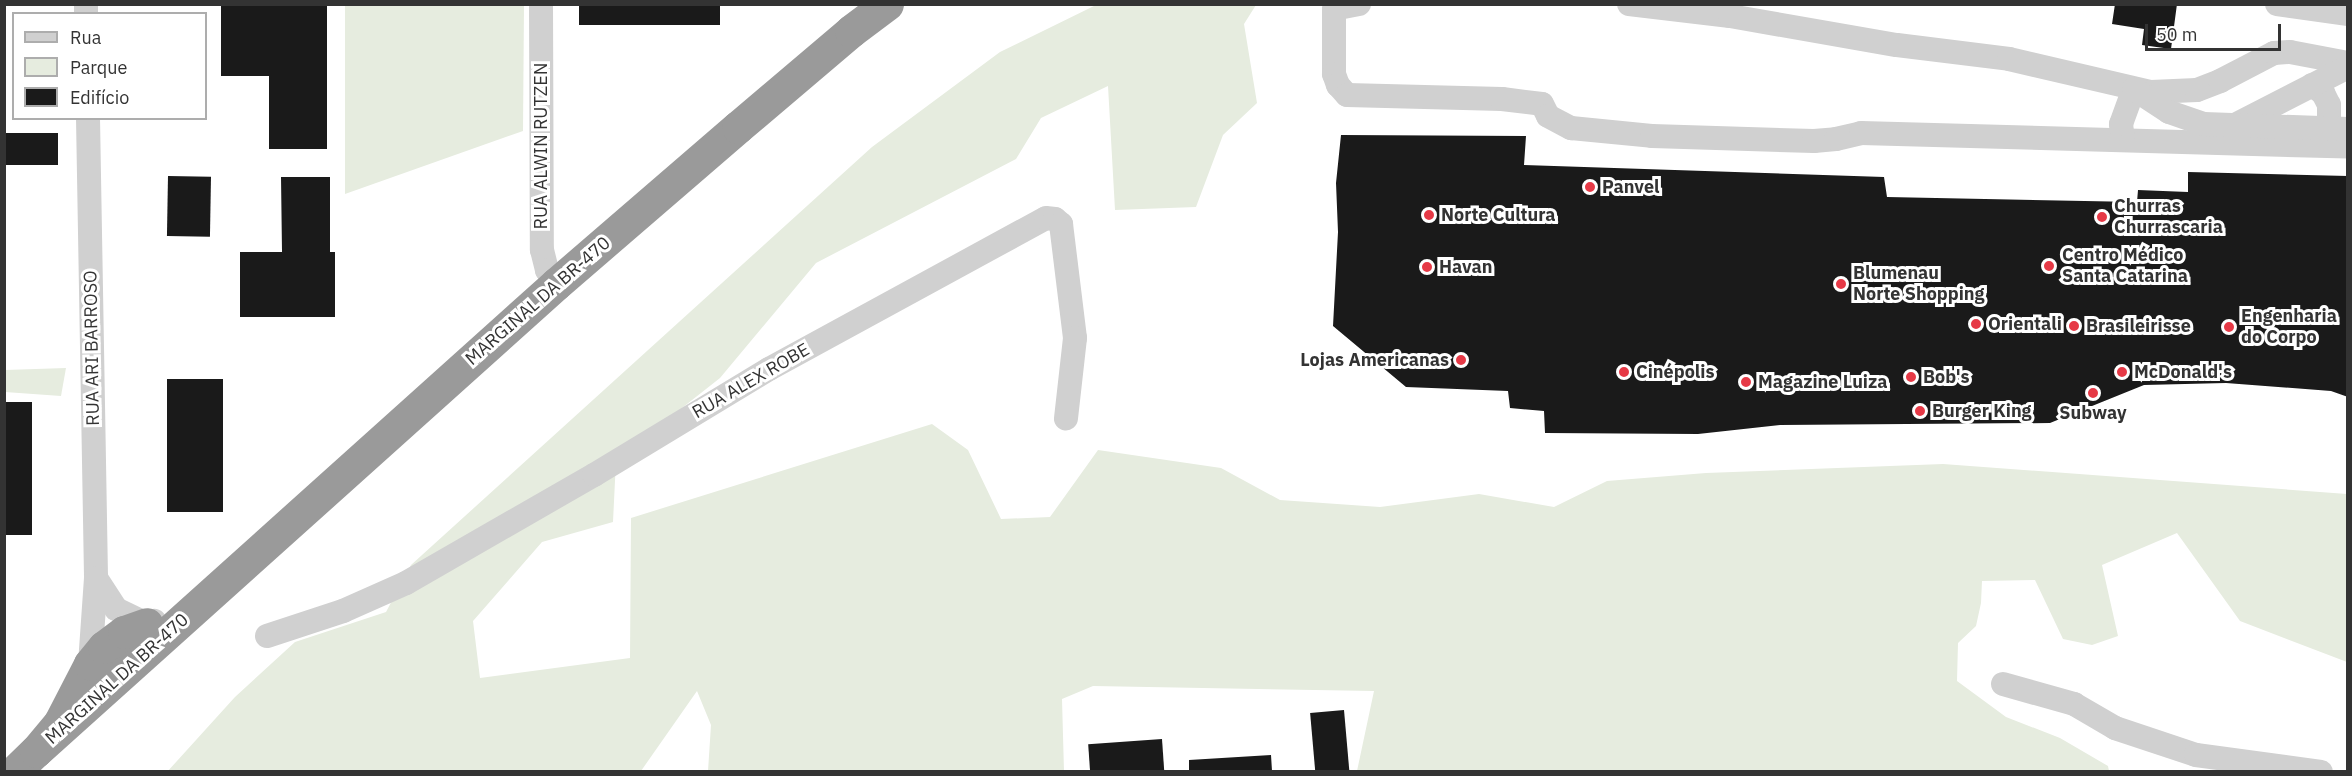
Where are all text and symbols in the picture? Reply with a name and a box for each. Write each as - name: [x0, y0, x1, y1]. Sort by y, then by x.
- legend: [12, 12, 207, 120]
- scale bar: [2148, 12, 2284, 50]
- text: 50 m: [2156, 23, 2198, 46]
- text: Rua: [70, 26, 101, 49]
- text: Parque: [70, 56, 127, 79]
- street label: RUA ALWIN RUTZEN: [530, 63, 552, 229]
- text: Edifício: [70, 86, 129, 109]
- place label: Panvel: [1602, 176, 1659, 198]
- marker: Panvel: [1583, 180, 1597, 194]
- place label: Churras Churrascaria: [2114, 196, 2223, 238]
- place label: Norte Cultura: [1441, 204, 1555, 226]
- marker: Norte Cultura: [1422, 208, 1436, 222]
- marker: Churras Churrascaria: [2095, 210, 2109, 224]
- street label: MARGINAL DA BR-470: [461, 232, 615, 370]
- place label: Centro Médico Santa Catarina: [2062, 245, 2188, 288]
- place label: Havan: [1439, 256, 1493, 278]
- marker: Centro Médico Santa Catarina: [2040, 257, 2058, 275]
- marker: Havan: [1420, 260, 1434, 274]
- place label: Blumenau Norte Shopping: [1853, 263, 1985, 306]
- street label: RUA ARI BARROSO: [80, 270, 104, 426]
- marker: Blumenau Norte Shopping: [1834, 277, 1848, 291]
- place label: Engenharia do Corpo: [2241, 306, 2337, 348]
- place label: Orientali: [1988, 313, 2062, 335]
- place label: Brasileirisse: [2086, 315, 2191, 337]
- marker: Orientali: [1969, 317, 1983, 331]
- marker: Brasileirisse: [2067, 319, 2081, 333]
- marker: Engenharia do Corpo: [2222, 320, 2236, 334]
- street label: RUA ALEX ROBE: [689, 339, 813, 423]
- place label: Lojas Americanas: [1300, 349, 1449, 371]
- marker: Lojas Americanas: [1454, 353, 1468, 367]
- place label: Cinépolis: [1636, 361, 1714, 383]
- place label: McDonald's: [2134, 361, 2232, 383]
- marker: Cinépolis: [1617, 365, 1631, 379]
- marker: McDonald's: [2115, 365, 2129, 379]
- place label: Bob's: [1923, 366, 1970, 388]
- marker: Bob's: [1904, 370, 1918, 384]
- place label: Magazine Luiza: [1758, 371, 1888, 393]
- marker: Magazine Luiza: [1739, 375, 1753, 389]
- marker: Subway: [2086, 386, 2100, 400]
- place label: Burger King: [1932, 400, 2032, 422]
- place label: Subway: [2059, 402, 2127, 424]
- marker: Burger King: [1913, 404, 1927, 418]
- street label: MARGINAL DA BR-470: [41, 609, 193, 749]

